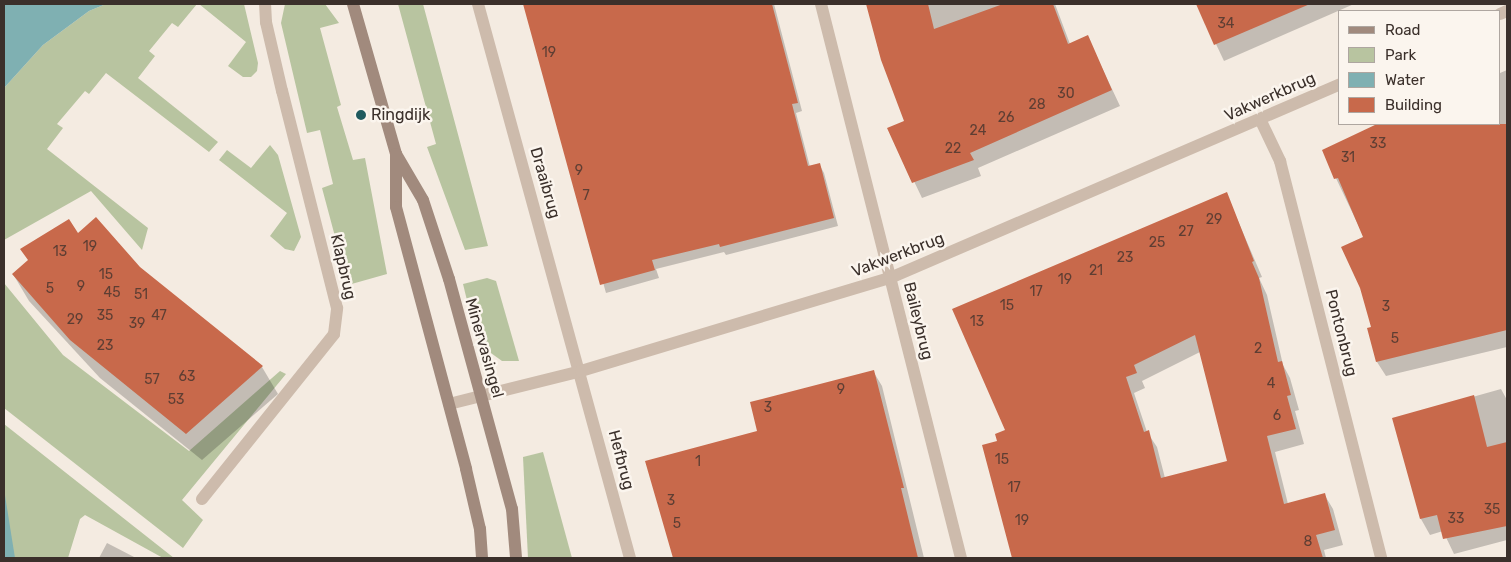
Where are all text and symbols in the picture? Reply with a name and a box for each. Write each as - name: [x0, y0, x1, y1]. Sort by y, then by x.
- legend: [1338, 10, 1501, 125]
- house number: 34: [1217, 16, 1235, 32]
- text: Road: [1385, 21, 1421, 39]
- house number: 19: [542, 45, 556, 61]
- text: Park: [1385, 46, 1416, 64]
- street label: Vakwerkbrug: [1222, 68, 1318, 126]
- text: Water: [1385, 71, 1425, 89]
- house number: 30: [1057, 86, 1075, 102]
- text: Building: [1385, 96, 1442, 114]
- house number: 28: [1028, 97, 1046, 113]
- place label: Ringdijk: [371, 105, 430, 125]
- marker: Ringdijk: [355, 109, 367, 121]
- house number: 26: [998, 110, 1014, 126]
- house number: 24: [970, 123, 986, 139]
- house number: 33: [1370, 136, 1386, 152]
- house number: 22: [945, 141, 961, 157]
- street label: Draaibrug: [526, 145, 564, 221]
- house number: 31: [1341, 150, 1355, 166]
- house number: 9: [575, 163, 583, 179]
- house number: 7: [582, 188, 590, 204]
- house number: 29: [1206, 212, 1222, 228]
- house number: 27: [1178, 224, 1194, 240]
- street label: Vakwerkbrug: [849, 229, 947, 281]
- street label: Klapbrug: [326, 232, 360, 302]
- house number: 25: [1149, 235, 1165, 251]
- house number: 19: [83, 239, 97, 255]
- house number: 13: [53, 244, 67, 260]
- house number: 23: [1117, 250, 1133, 266]
- house number: 21: [1089, 263, 1103, 279]
- house number: 15: [99, 267, 113, 283]
- house number: 19: [1058, 272, 1072, 288]
- house number: 9: [77, 279, 85, 295]
- street label: Baileybrug: [899, 280, 937, 362]
- house number: 5: [46, 281, 54, 297]
- house number: 17: [1029, 284, 1043, 300]
- house number: 45: [103, 285, 121, 301]
- house number: 51: [134, 287, 148, 303]
- street label: Pontonbrug: [1321, 288, 1361, 378]
- street label: Minervasingel: [461, 296, 507, 400]
- house number: 15: [1000, 298, 1014, 314]
- house number: 3: [1382, 299, 1390, 315]
- house number: 35: [97, 308, 113, 324]
- house number: 47: [151, 308, 167, 324]
- house number: 29: [67, 312, 83, 328]
- house number: 13: [970, 314, 984, 330]
- house number: 39: [129, 316, 145, 332]
- house number: 5: [1391, 331, 1399, 347]
- house number: 23: [97, 338, 113, 354]
- house number: 2: [1254, 341, 1262, 357]
- house number: 63: [179, 369, 195, 385]
- house number: 57: [144, 372, 160, 388]
- house number: 4: [1267, 376, 1275, 392]
- house number: 9: [837, 382, 845, 398]
- house number: 53: [168, 392, 184, 408]
- house number: 3: [764, 400, 772, 416]
- house number: 6: [1273, 408, 1281, 424]
- street label: Hefbrug: [604, 428, 638, 492]
- house number: 15: [995, 452, 1009, 468]
- house number: 1: [695, 454, 701, 470]
- house number: 17: [1007, 480, 1021, 496]
- house number: 3: [667, 493, 675, 509]
- house number: 35: [1484, 502, 1500, 518]
- house number: 33: [1448, 511, 1464, 527]
- house number: 19: [1015, 513, 1029, 529]
- house number: 5: [673, 516, 681, 532]
- house number: 8: [1304, 534, 1312, 550]

